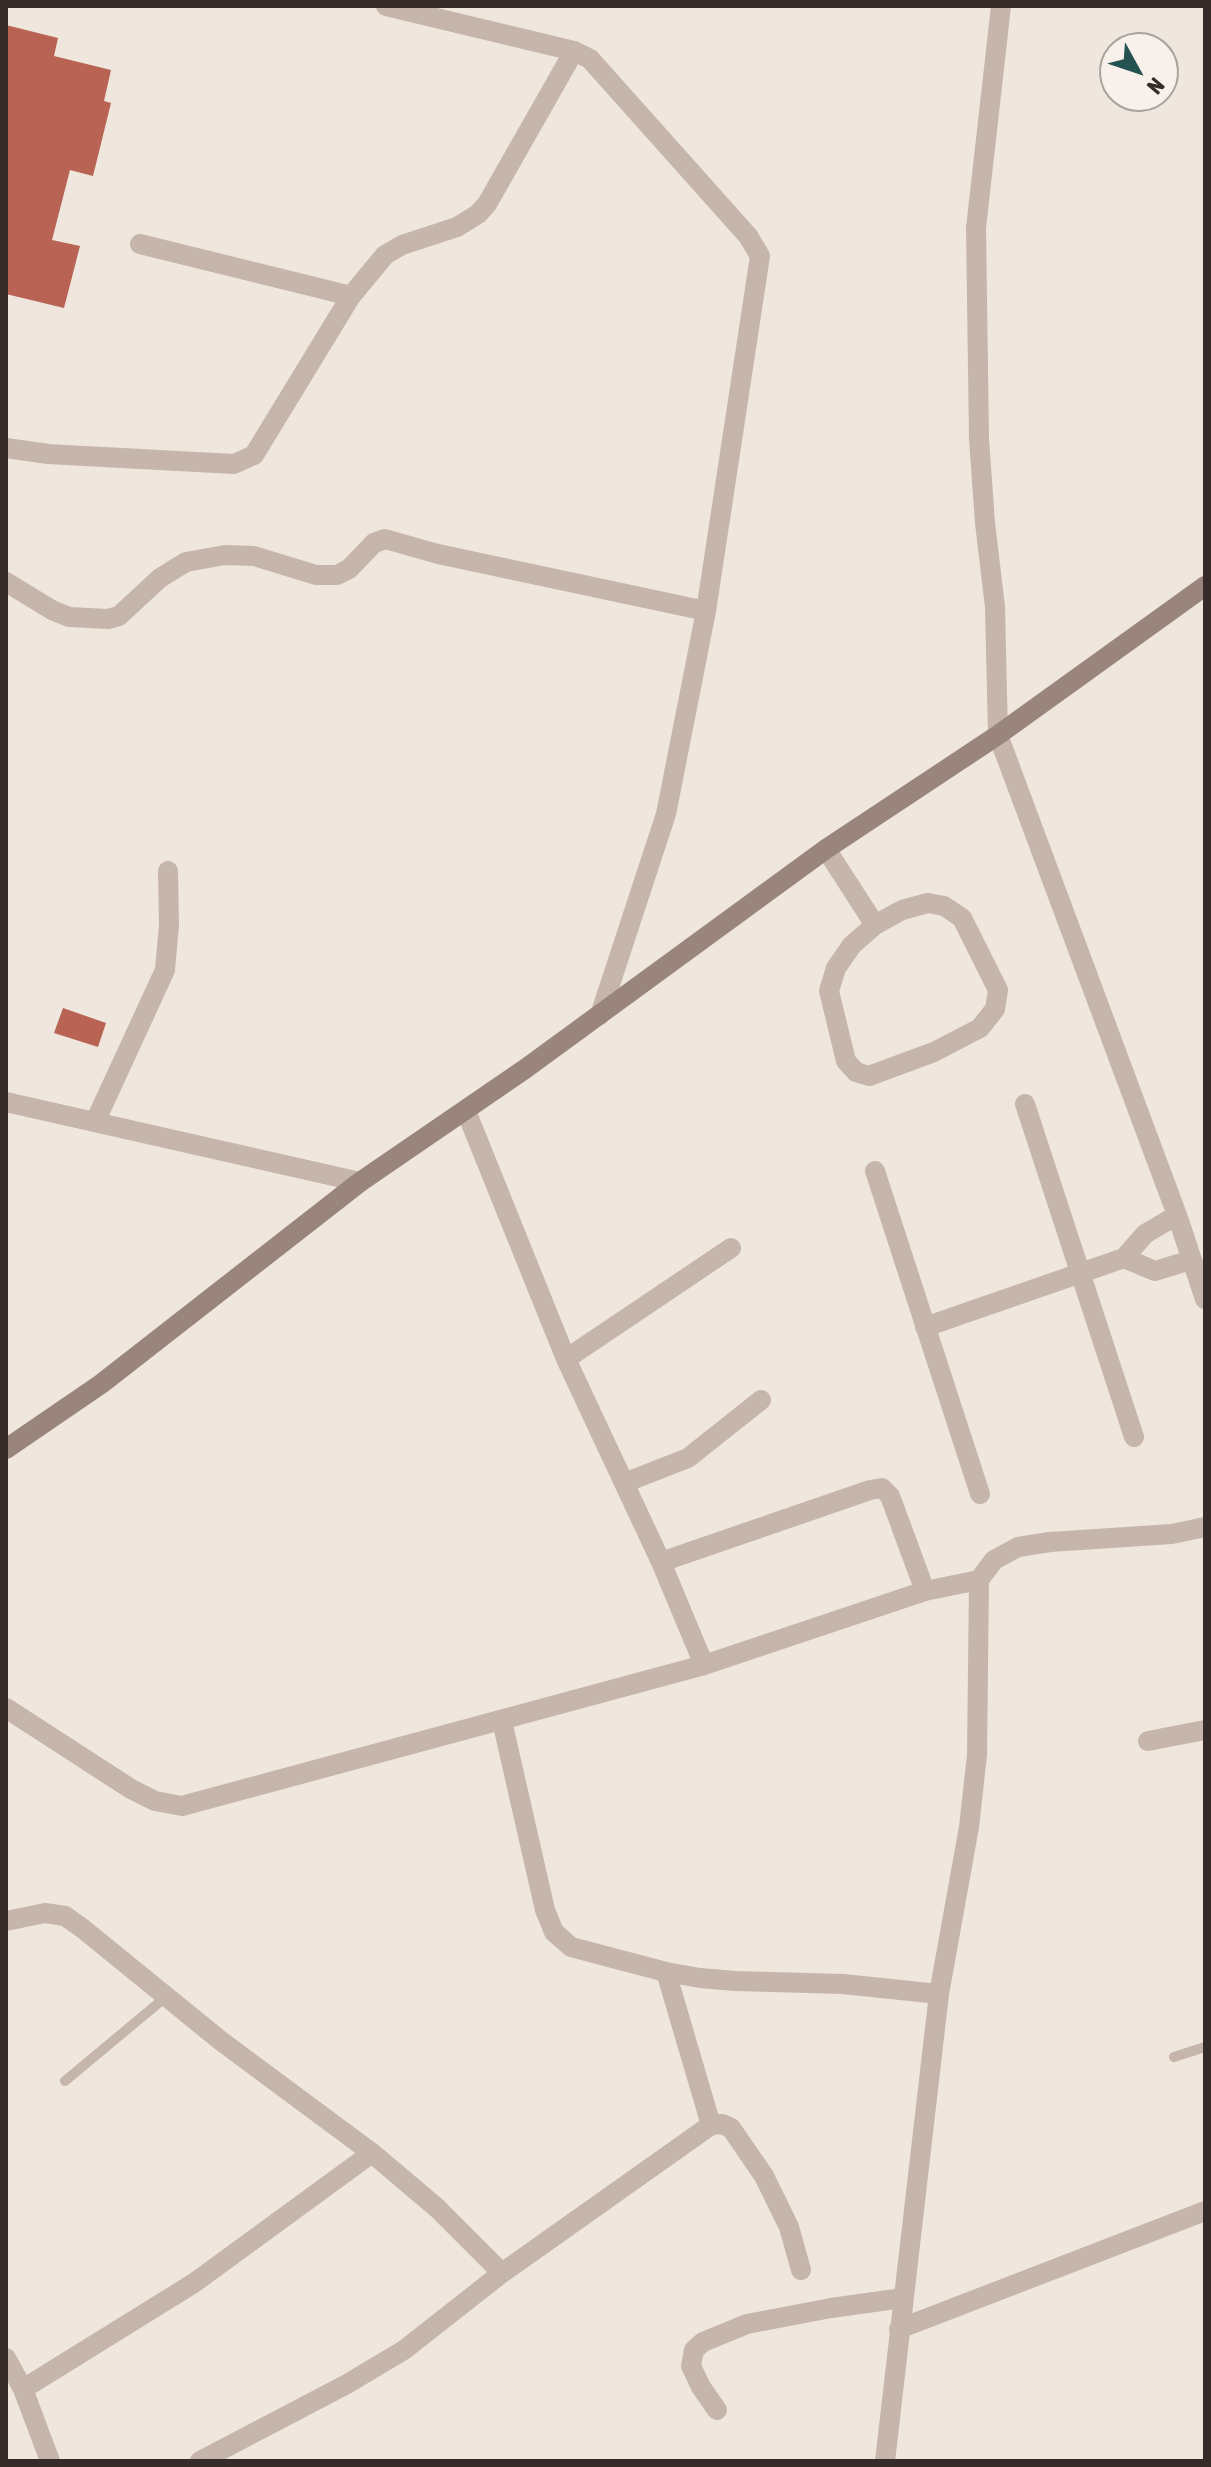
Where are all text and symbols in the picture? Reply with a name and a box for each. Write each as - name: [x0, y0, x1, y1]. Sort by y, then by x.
- north arrow: [1099, 32, 1179, 112]
- text: N: [1142, 73, 1170, 99]

